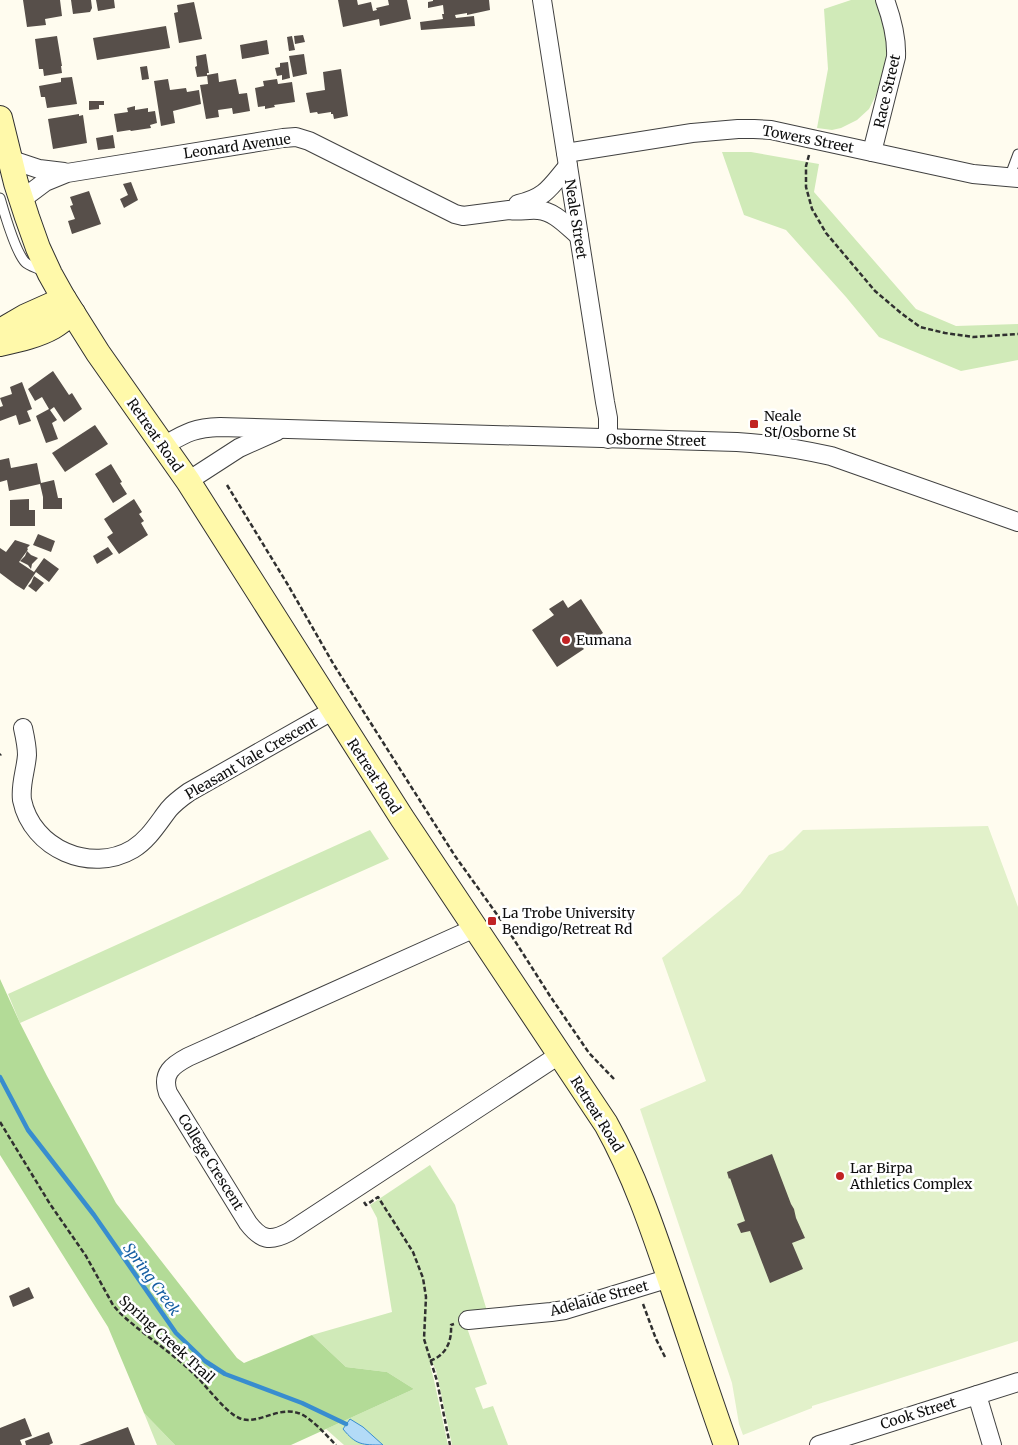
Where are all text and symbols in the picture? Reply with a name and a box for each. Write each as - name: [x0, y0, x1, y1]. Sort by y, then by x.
- street label: Race Street: [870, 52, 904, 130]
- street label: Towers Street: [761, 121, 856, 157]
- street label: Leonard Avenue: [182, 130, 292, 162]
- street label: Neale Street: [561, 178, 591, 261]
- street label: Retreat Road: [123, 395, 187, 476]
- place label: Neale St/Osborne St: [764, 407, 857, 441]
- marker: Neale St/Osborne St: [748, 418, 760, 430]
- street label: Osborne Street: [606, 430, 707, 450]
- place label: Eumana: [576, 631, 632, 649]
- marker: Eumana: [560, 634, 572, 646]
- street label: Pleasant Vale Crescent: [182, 713, 321, 803]
- street label: Retreat Road: [343, 735, 405, 817]
- place label: La Trobe University Bendigo/Retreat Rd: [502, 904, 636, 938]
- marker: La Trobe University Bendigo/Retreat Rd: [486, 915, 498, 927]
- street label: Retreat Road: [567, 1073, 628, 1156]
- street label: College Crescent: [174, 1111, 248, 1214]
- place label: Lar Birpa Athletics Complex: [849, 1159, 973, 1193]
- marker: Lar Birpa Athletics Complex: [834, 1170, 846, 1182]
- water label: Spring Creek: [119, 1239, 185, 1320]
- street label: Adelaide Street: [547, 1276, 651, 1320]
- street label: Spring Creek Trail: [115, 1291, 219, 1387]
- street label: Cook Street: [878, 1393, 958, 1433]

